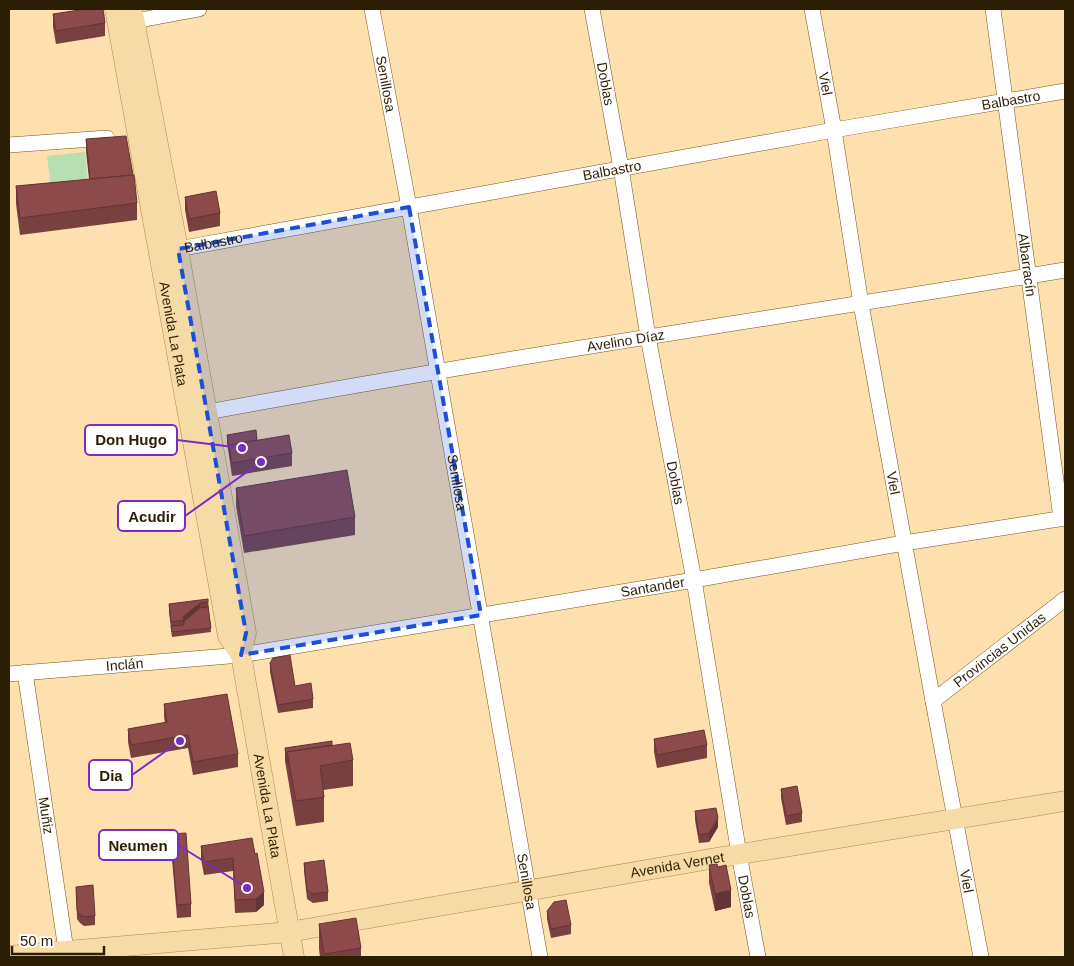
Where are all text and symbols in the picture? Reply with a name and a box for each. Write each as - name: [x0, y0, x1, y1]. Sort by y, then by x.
- street label: Senillosa: [373, 54, 399, 113]
- street label: Doblas: [594, 61, 617, 107]
- street label: Viel: [816, 71, 836, 97]
- street label: Balbastro: [980, 87, 1042, 113]
- street label: Balbastro: [581, 157, 643, 183]
- street label: Balbastro: [183, 229, 244, 256]
- street label: Albarracín: [1015, 232, 1039, 297]
- street label: Avenida La Plata: [156, 280, 191, 387]
- street label: Avelino Díaz: [586, 326, 666, 355]
- callout: Don Hugo: [85, 425, 177, 455]
- text: Don Hugo: [95, 431, 167, 448]
- street label: Senillosa: [444, 453, 470, 512]
- street label: Doblas: [664, 460, 687, 506]
- street label: Viel: [884, 470, 903, 496]
- callout: Acudir: [118, 501, 185, 531]
- text: Acudir: [128, 508, 176, 525]
- street label: Santander: [619, 574, 686, 600]
- street label: Provincias Unidas: [950, 609, 1049, 690]
- street label: Inclán: [105, 655, 144, 674]
- street label: Avenida La Plata: [250, 752, 285, 859]
- callout: Dia: [89, 760, 132, 790]
- text: Dia: [99, 767, 123, 784]
- street label: Muñiz: [35, 796, 57, 835]
- callout: Neumen: [99, 830, 178, 860]
- text: Neumen: [108, 837, 168, 854]
- street label: Avenida Vernet: [629, 849, 725, 881]
- street label: Senillosa: [514, 852, 540, 911]
- street label: Viel: [957, 868, 977, 894]
- street label: Doblas: [735, 874, 759, 919]
- scale bar: [12, 924, 105, 956]
- text: 50 m: [20, 932, 53, 949]

